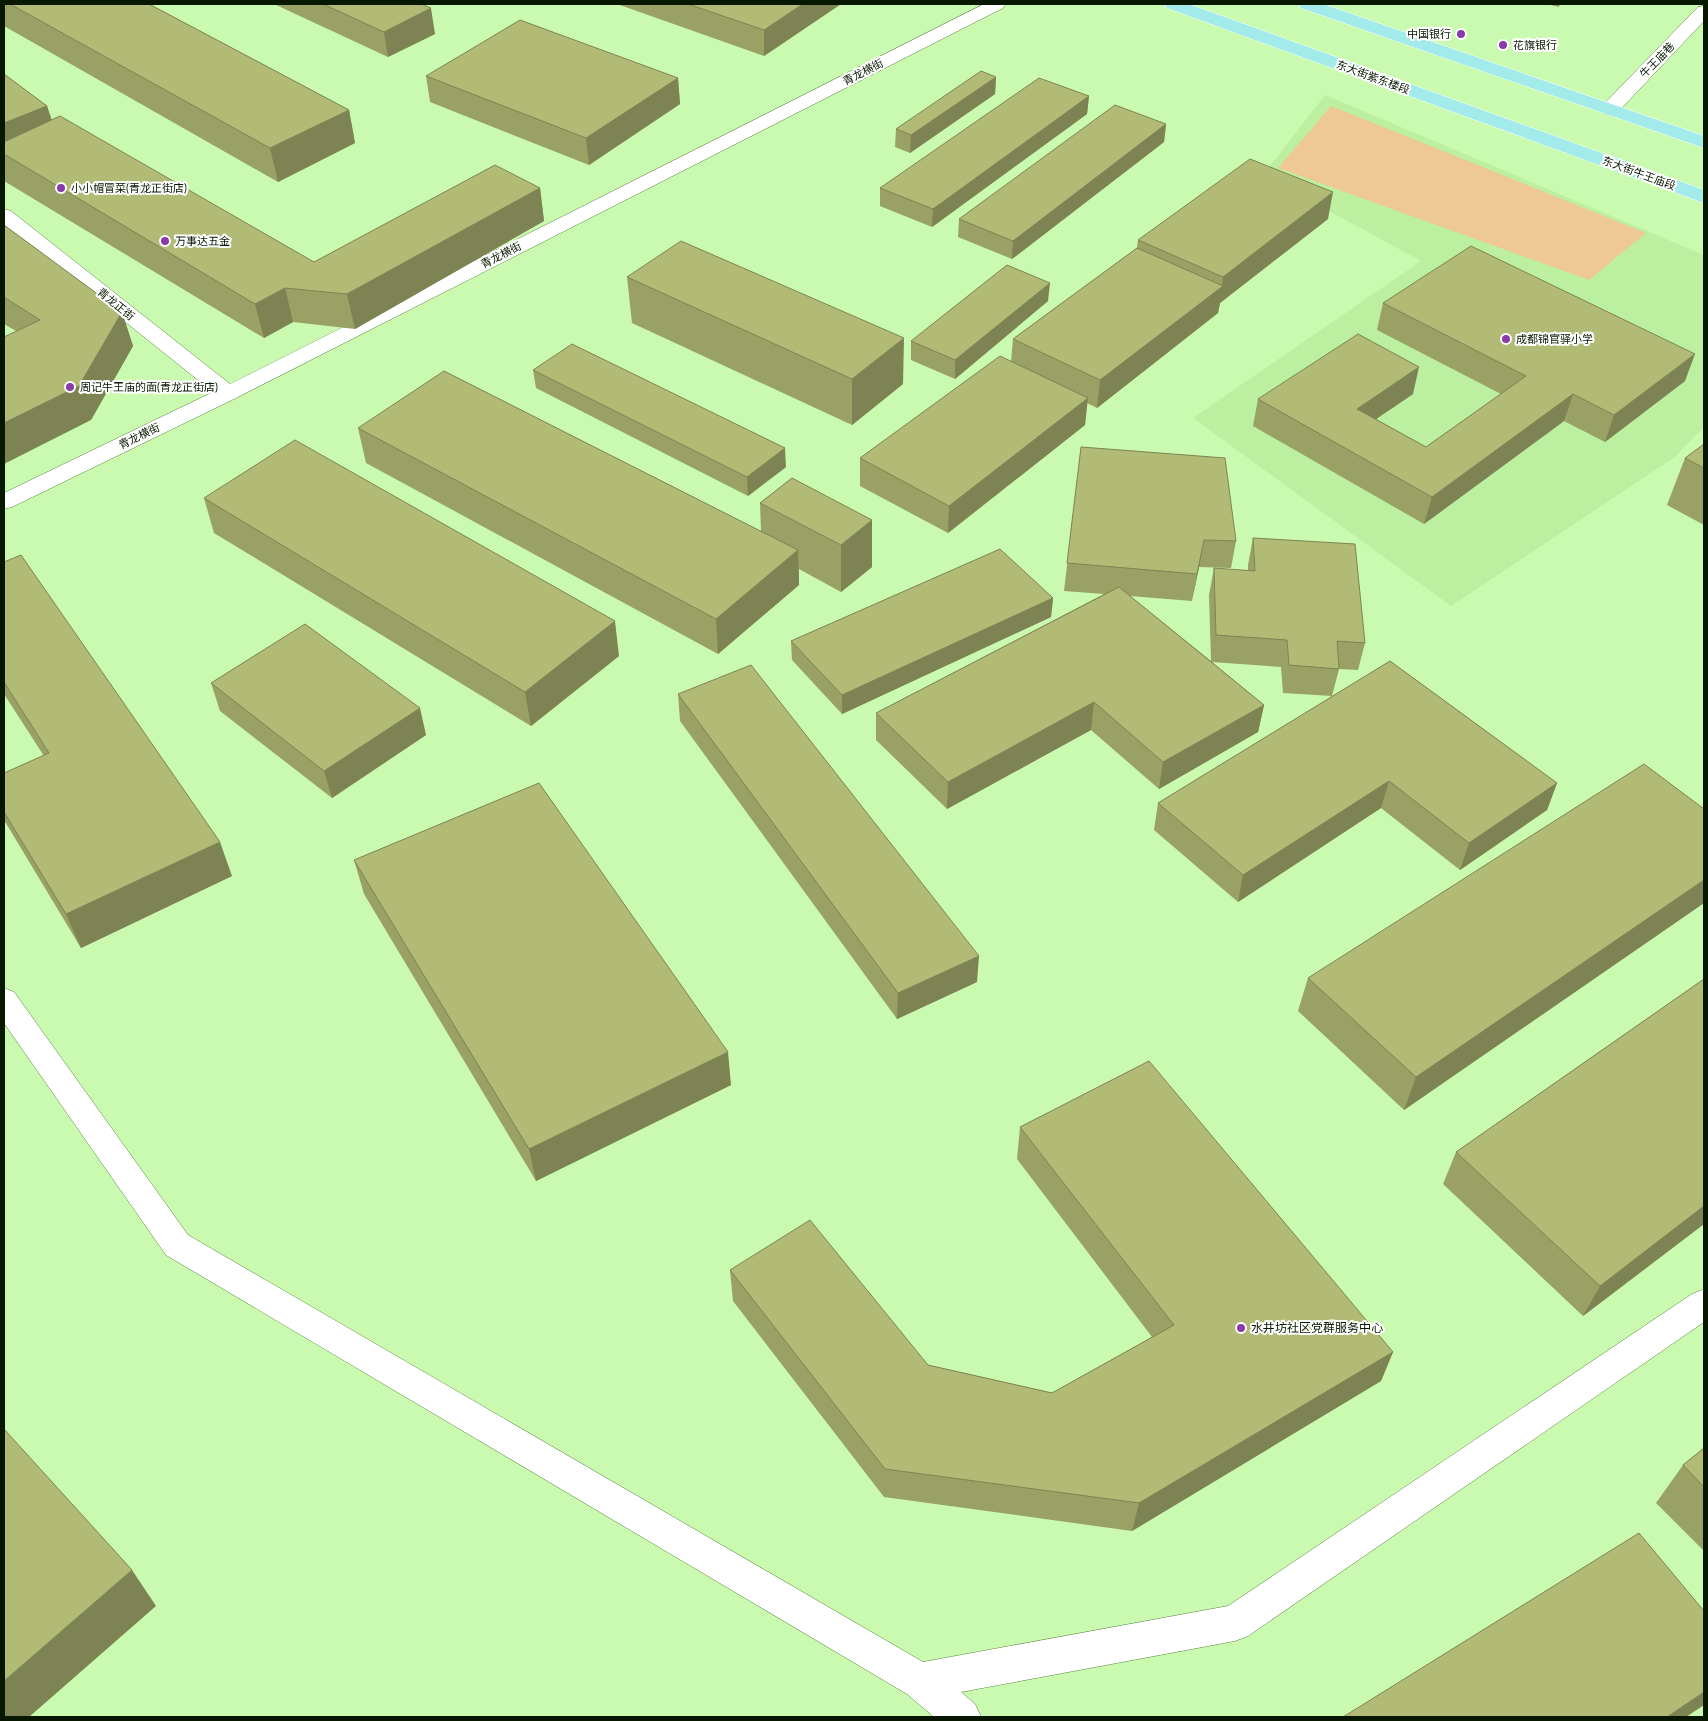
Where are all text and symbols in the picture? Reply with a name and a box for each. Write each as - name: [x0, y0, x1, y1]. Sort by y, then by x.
- place label: 中国银行: [1407, 27, 1451, 40]
- marker: 中国银行: [1455, 28, 1467, 40]
- place label: 花旗银行: [1513, 38, 1557, 51]
- marker: 花旗银行: [1497, 39, 1509, 51]
- street label: 牛王庙巷: [1637, 39, 1677, 80]
- street label: 青龙横街: [840, 56, 885, 87]
- street label: 东大街紫东楼段: [1335, 57, 1412, 96]
- street label: 东大街牛王庙段: [1601, 153, 1678, 192]
- place label: 小小帽冒菜(青龙正街店): [71, 181, 187, 194]
- marker: 小小帽冒菜(青龙正街店): [55, 182, 67, 194]
- place label: 万事达五金: [175, 234, 230, 247]
- marker: 万事达五金: [159, 235, 171, 247]
- street label: 青龙横街: [478, 239, 523, 270]
- street label: 青龙正街: [95, 285, 138, 323]
- place label: 成都锦官驿小学: [1516, 332, 1593, 345]
- marker: 成都锦官驿小学: [1500, 333, 1512, 345]
- place label: 周记牛王庙的面(青龙正街店): [80, 380, 218, 393]
- marker: 周记牛王庙的面(青龙正街店): [64, 381, 76, 393]
- street label: 青龙横街: [116, 420, 161, 451]
- place label: 水井坊社区党群服务中心: [1251, 1320, 1383, 1335]
- marker: 水井坊社区党群服务中心: [1235, 1322, 1247, 1334]

